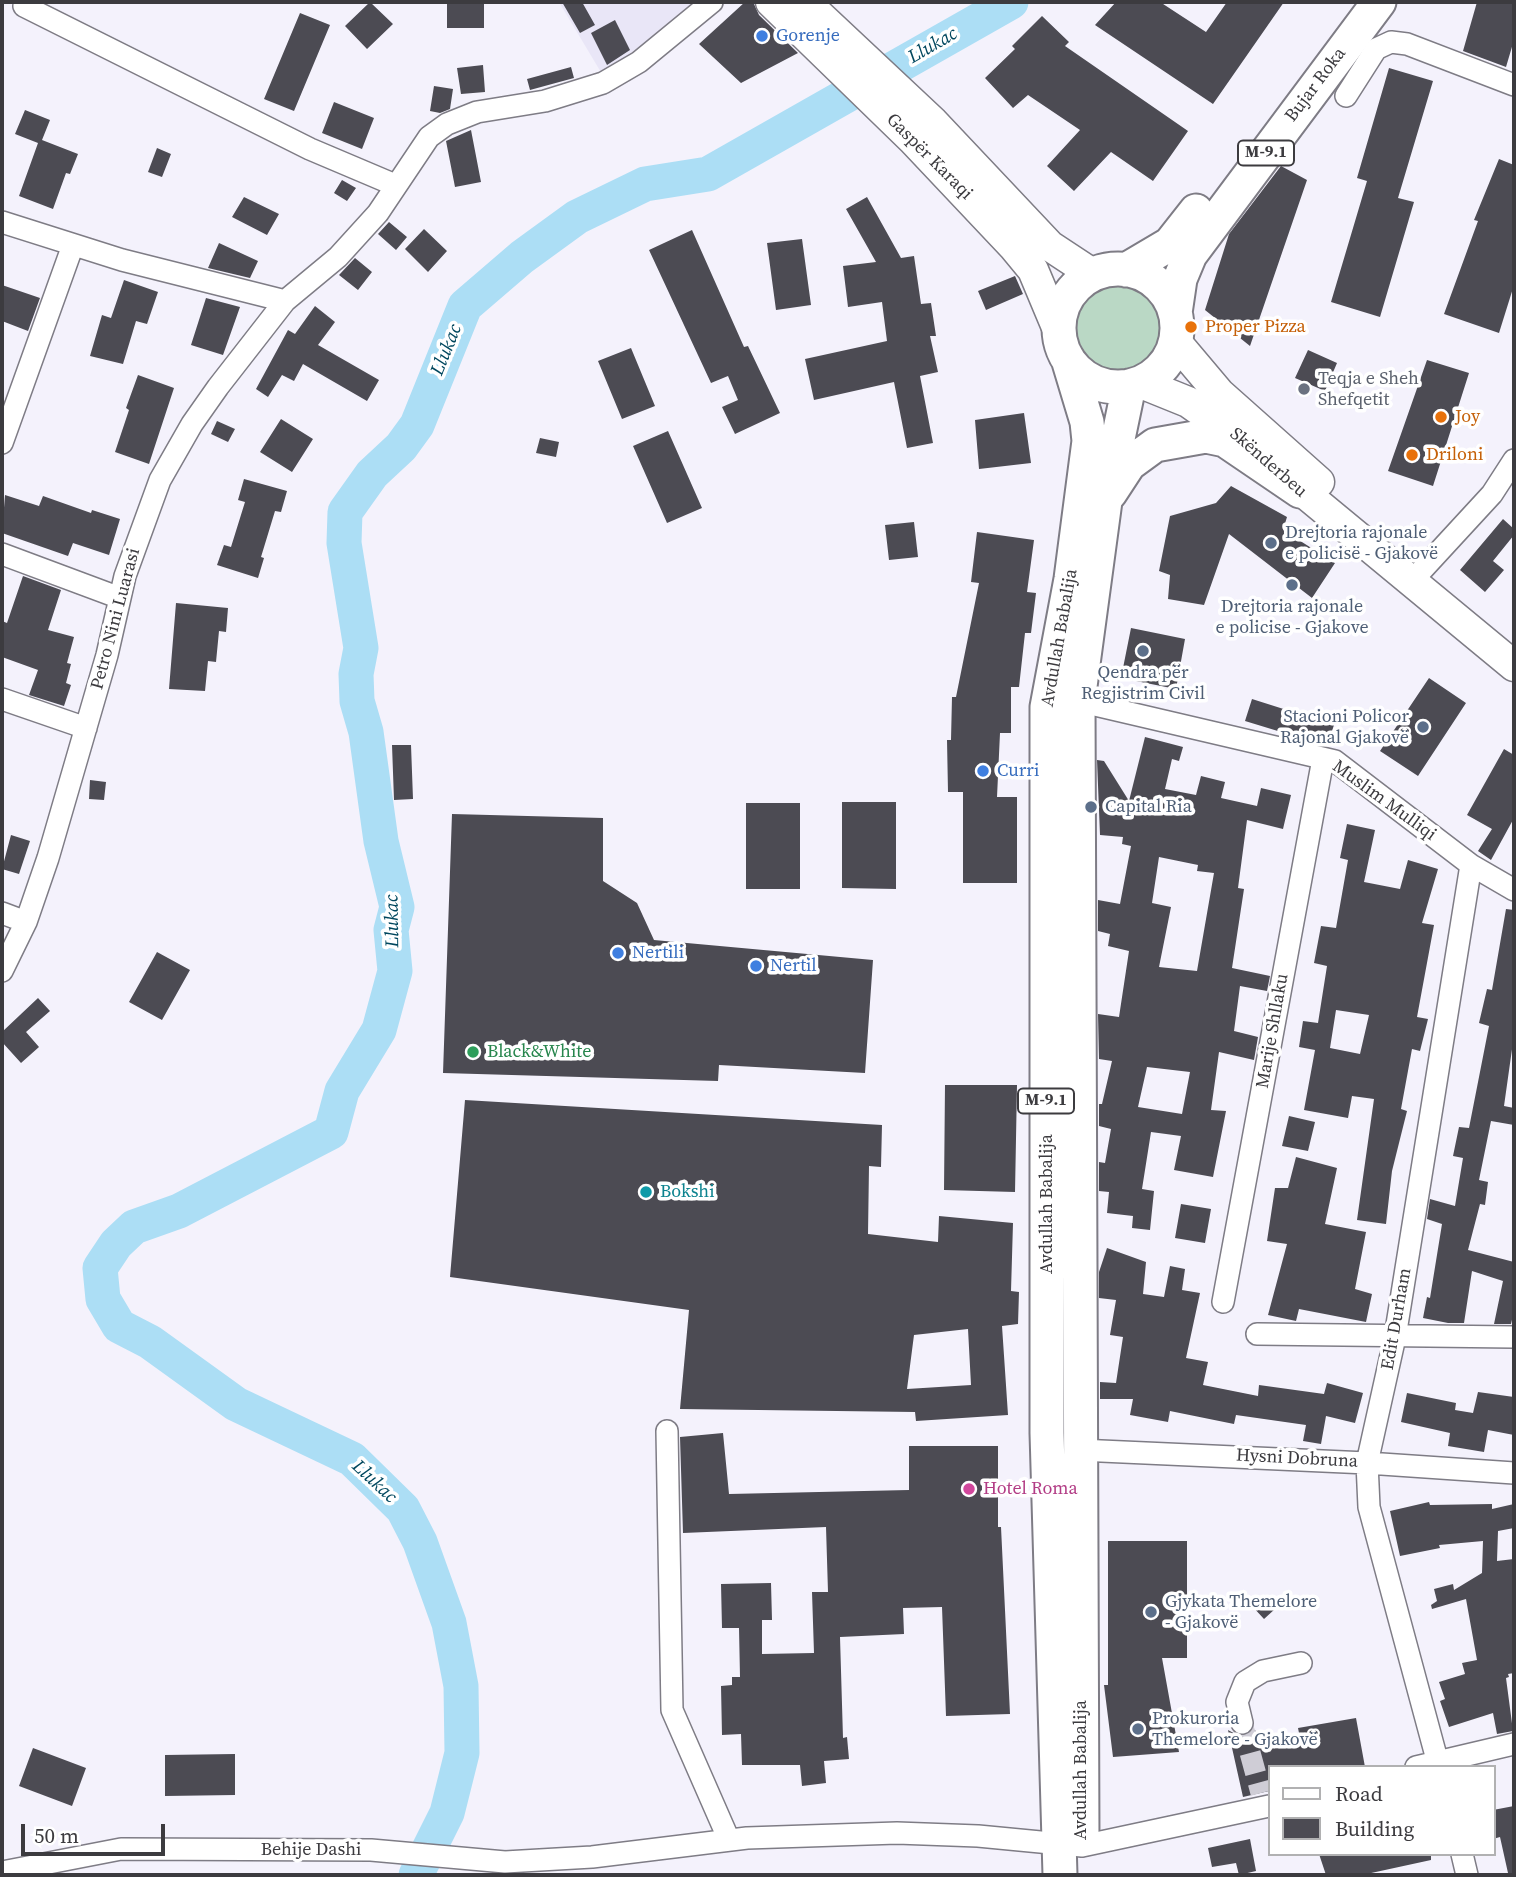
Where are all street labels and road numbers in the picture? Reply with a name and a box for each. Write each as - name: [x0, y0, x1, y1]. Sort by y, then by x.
- street label: Bujar Roka: [1281, 44, 1351, 126]
- street label: Gaspër Karaqi: [881, 109, 977, 205]
- road number: M-9.1: [1238, 140, 1294, 166]
- street label: Skënderbeu: [1225, 424, 1311, 502]
- street label: Petro Nini Luarasi: [87, 546, 145, 692]
- street label: Avdullah Babalija: [1037, 567, 1083, 709]
- street label: Muslim Mulliqi: [1328, 756, 1440, 846]
- street label: Marije Shllaku: [1252, 972, 1294, 1090]
- road number: M-9.1: [1018, 1088, 1074, 1114]
- street label: Avdullah Babalija: [1036, 1134, 1058, 1274]
- street label: Edit Durham: [1377, 1266, 1417, 1372]
- street label: Hysni Dobruna: [1236, 1445, 1358, 1473]
- street label: Avdullah Babalija: [1070, 1700, 1092, 1840]
- street label: Behije Dashi: [261, 1839, 361, 1861]

